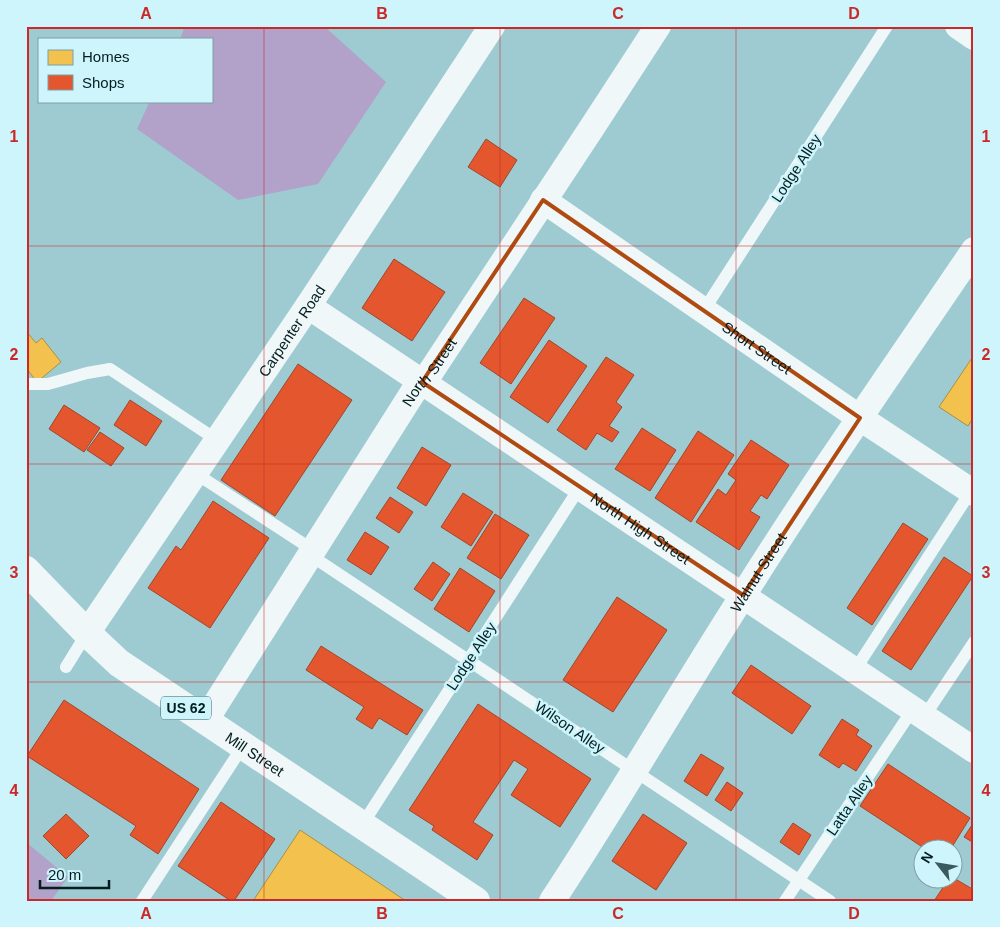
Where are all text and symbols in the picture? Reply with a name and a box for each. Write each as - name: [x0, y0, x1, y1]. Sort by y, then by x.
- text: A: [140, 5, 152, 22]
- text: B: [376, 5, 388, 22]
- text: C: [612, 5, 624, 22]
- text: D: [848, 5, 860, 22]
- legend: [38, 38, 212, 102]
- text: Homes: [82, 48, 130, 65]
- text: Shops: [82, 74, 125, 91]
- text: 1: [10, 128, 19, 145]
- text: 1: [982, 128, 991, 145]
- street label: Lodge Alley: [768, 130, 825, 205]
- street label: Carpenter Road: [254, 282, 328, 380]
- street label: Short Street: [719, 318, 796, 377]
- street label: North Street: [398, 334, 460, 409]
- text: 2: [10, 346, 19, 363]
- text: 2: [982, 346, 991, 363]
- street label: North High Street: [588, 489, 694, 568]
- street label: Walnut Street: [726, 529, 790, 615]
- text: 3: [10, 564, 19, 581]
- text: 3: [982, 564, 991, 581]
- street label: Lodge Alley: [443, 618, 500, 693]
- road number: US 62: [161, 696, 211, 720]
- street label: Wilson Alley: [532, 697, 609, 757]
- street label: Mill Street: [223, 728, 288, 780]
- street label: Latta Alley: [823, 771, 876, 838]
- text: 4: [10, 782, 19, 799]
- text: 4: [982, 782, 991, 799]
- north arrow: [912, 840, 962, 890]
- text: N: [917, 849, 936, 866]
- scale bar: [40, 857, 109, 889]
- text: 20 m: [48, 866, 81, 883]
- text: A: [140, 905, 152, 922]
- text: B: [376, 905, 388, 922]
- text: C: [612, 905, 624, 922]
- text: D: [848, 905, 860, 922]

